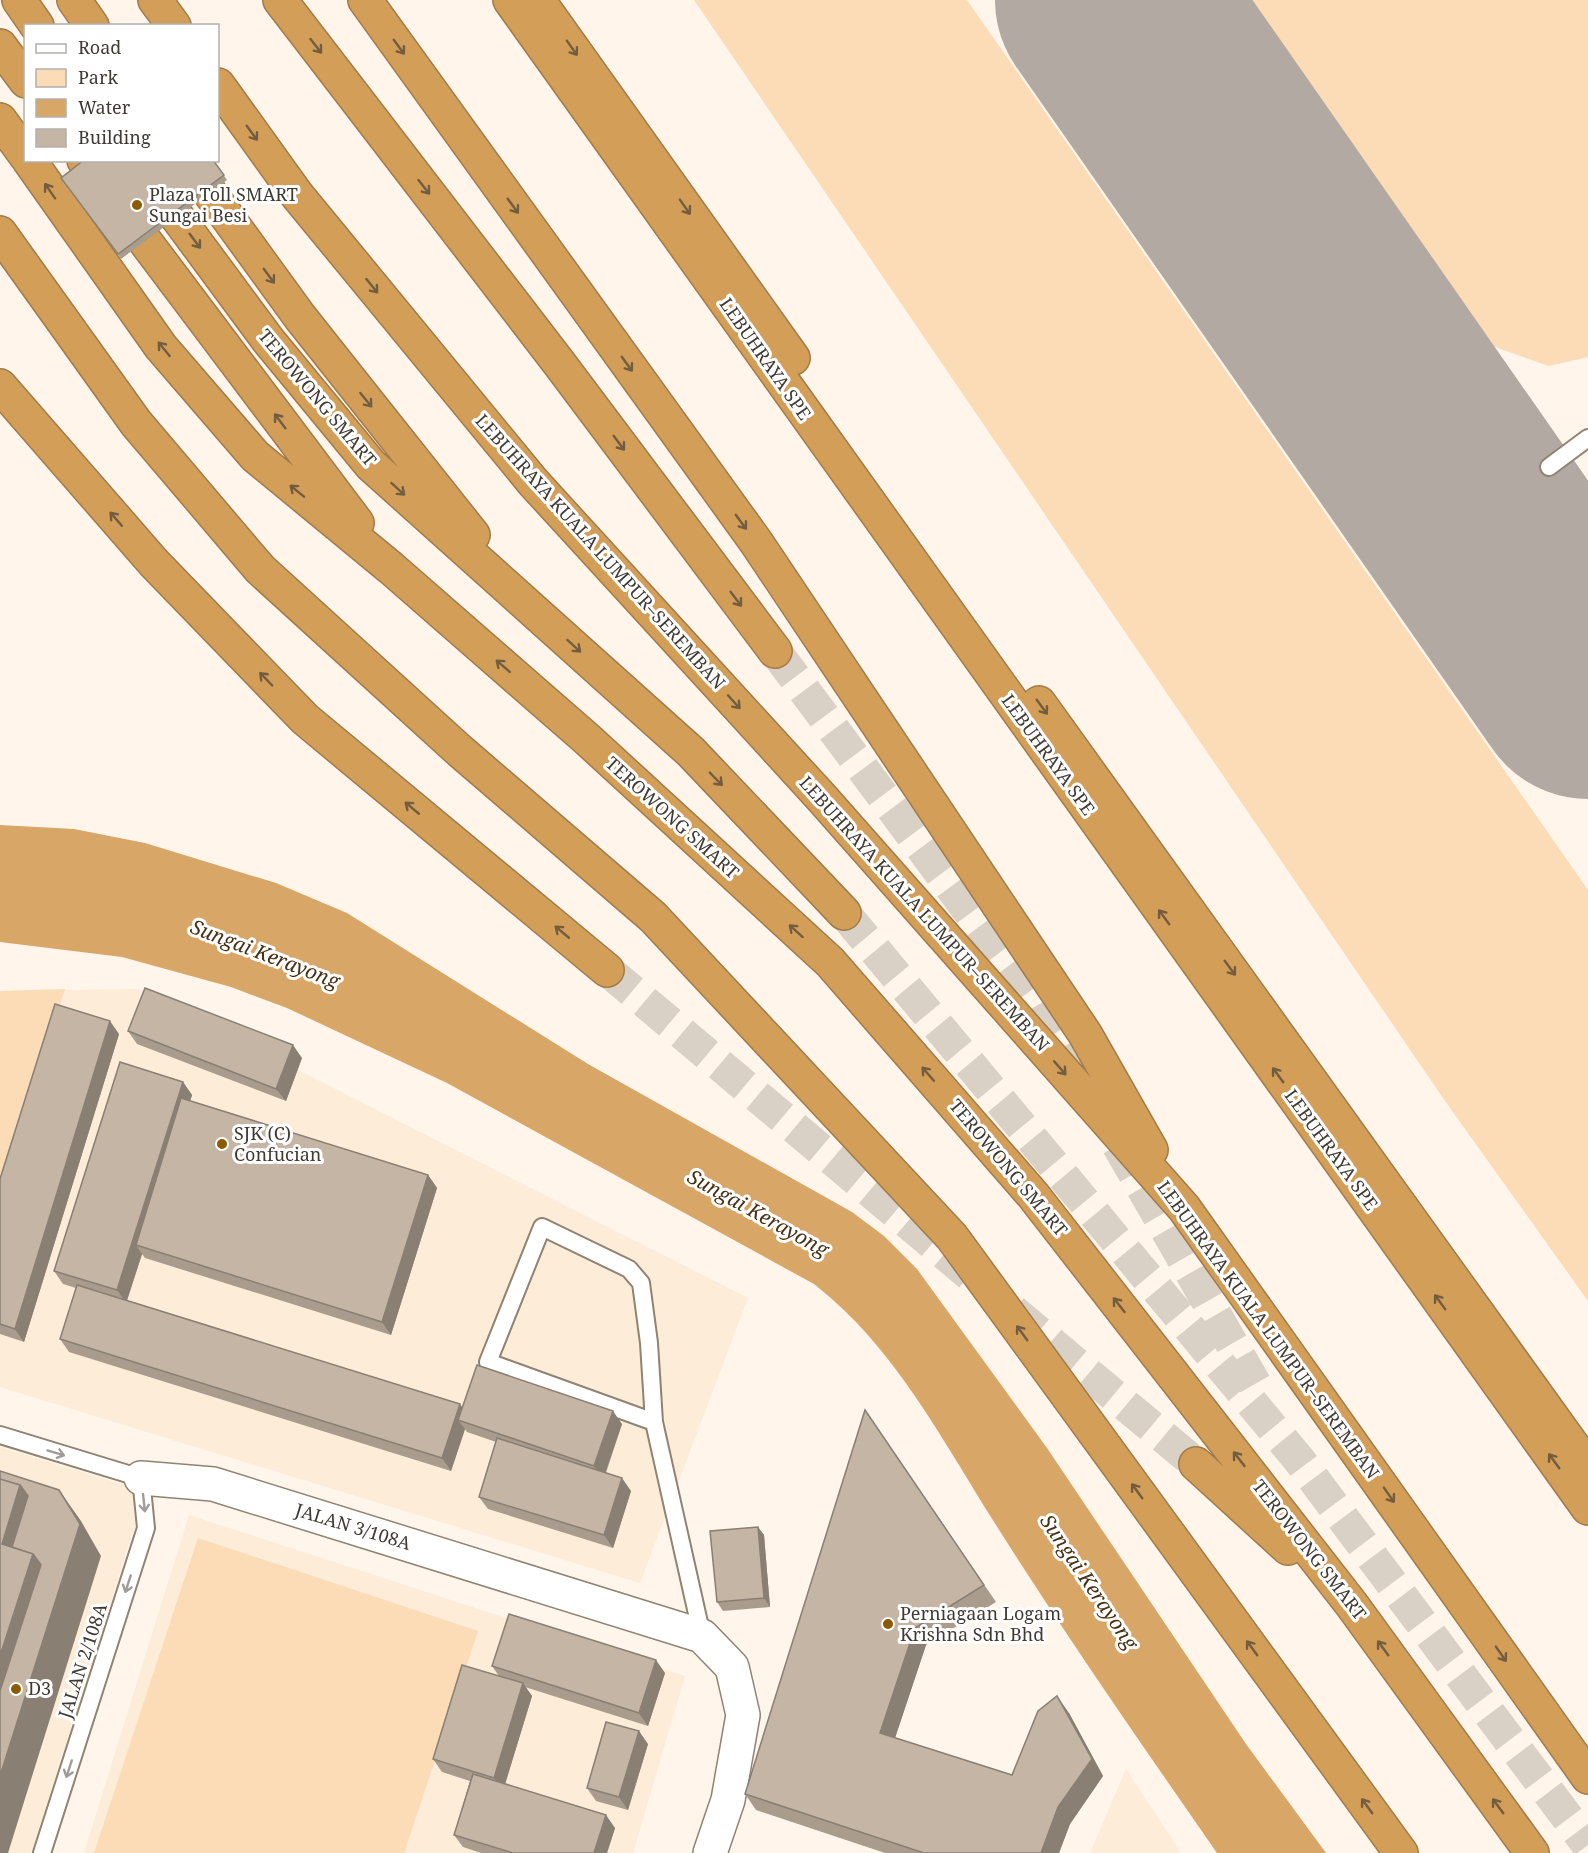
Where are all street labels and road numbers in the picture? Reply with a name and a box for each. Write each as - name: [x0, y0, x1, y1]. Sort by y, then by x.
- street label: LEBUHRAYA SPE: [715, 293, 817, 424]
- street label: TEROWONG SMART: [253, 324, 382, 471]
- street label: LEBUHRAYA KUALA LUMPUR–SEREMBAN: [470, 409, 731, 694]
- street label: LEBUHRAYA SPE: [997, 689, 1101, 820]
- street label: TEROWONG SMART: [601, 751, 744, 884]
- street label: LEBUHRAYA KUALA LUMPUR–SEREMBAN: [794, 771, 1055, 1056]
- street label: LEBUHRAYA SPE: [1280, 1084, 1384, 1215]
- street label: TEROWONG SMART: [944, 1094, 1073, 1241]
- street label: LEBUHRAYA KUALA LUMPUR–SEREMBAN: [1152, 1176, 1385, 1483]
- street label: TEROWONG SMART: [1247, 1474, 1372, 1624]
- street label: JALAN 3/108A: [292, 1497, 414, 1555]
- street label: JALAN 2/108A: [52, 1600, 112, 1722]

